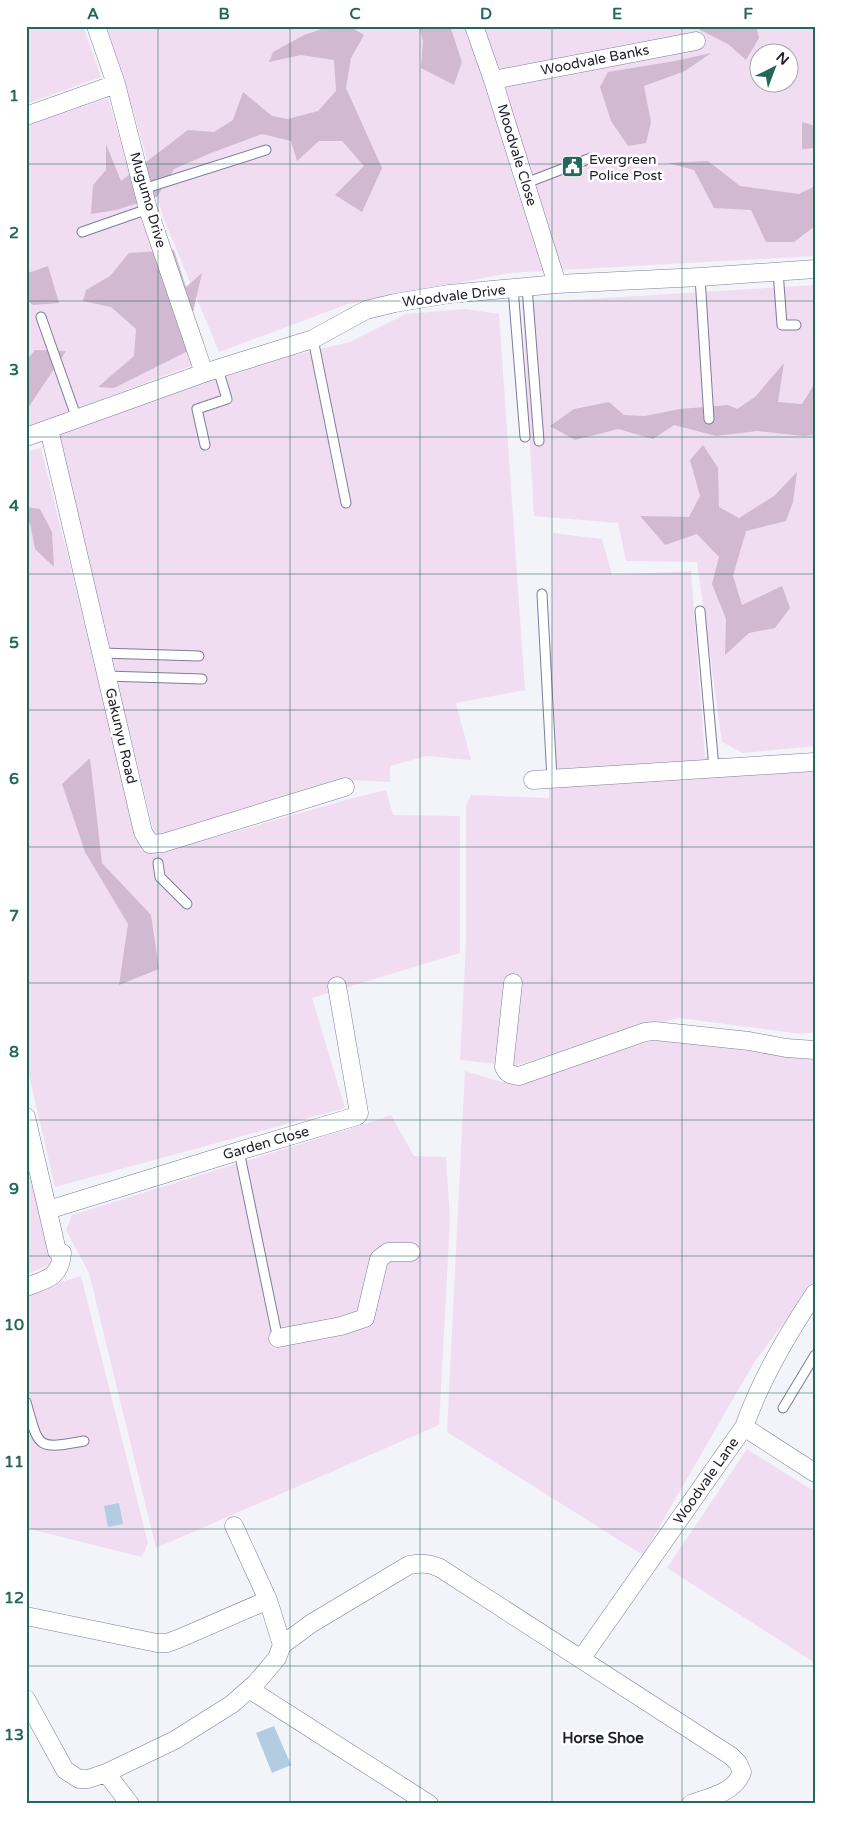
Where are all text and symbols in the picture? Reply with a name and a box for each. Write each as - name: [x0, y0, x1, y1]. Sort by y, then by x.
- text: A: [87, 4, 99, 24]
- text: B: [218, 4, 230, 24]
- text: C: [349, 4, 361, 24]
- text: D: [480, 4, 492, 24]
- text: E: [612, 4, 622, 24]
- text: F: [743, 4, 753, 24]
- street label: Woodvale Banks: [539, 41, 651, 79]
- north arrow: [748, 42, 798, 92]
- text: N: [772, 49, 792, 69]
- text: 1: [9, 86, 19, 106]
- street label: Moodvale Close: [493, 102, 541, 208]
- street label: Mugumo Drive: [126, 150, 170, 250]
- place label: Evergreen Police Post: [589, 151, 663, 184]
- public building icon: Evergreen Police Post: [561, 155, 585, 179]
- text: 2: [9, 223, 19, 243]
- street label: Woodvale Drive: [401, 281, 507, 311]
- text: 3: [9, 360, 19, 380]
- text: 4: [9, 496, 19, 516]
- text: 5: [9, 633, 19, 653]
- street label: Gakunyu Road: [102, 686, 140, 786]
- text: 6: [9, 769, 19, 789]
- text: 7: [9, 906, 19, 926]
- text: 8: [9, 1042, 19, 1062]
- street label: Garden Close: [221, 1123, 311, 1163]
- text: 9: [9, 1179, 19, 1199]
- text: 10: [4, 1315, 24, 1335]
- street label: Woodvale Lane: [670, 1434, 742, 1528]
- text: 11: [4, 1452, 24, 1472]
- text: 12: [4, 1588, 24, 1608]
- text: 13: [4, 1725, 24, 1745]
- district label: Horse Shoe: [562, 1729, 644, 1747]

